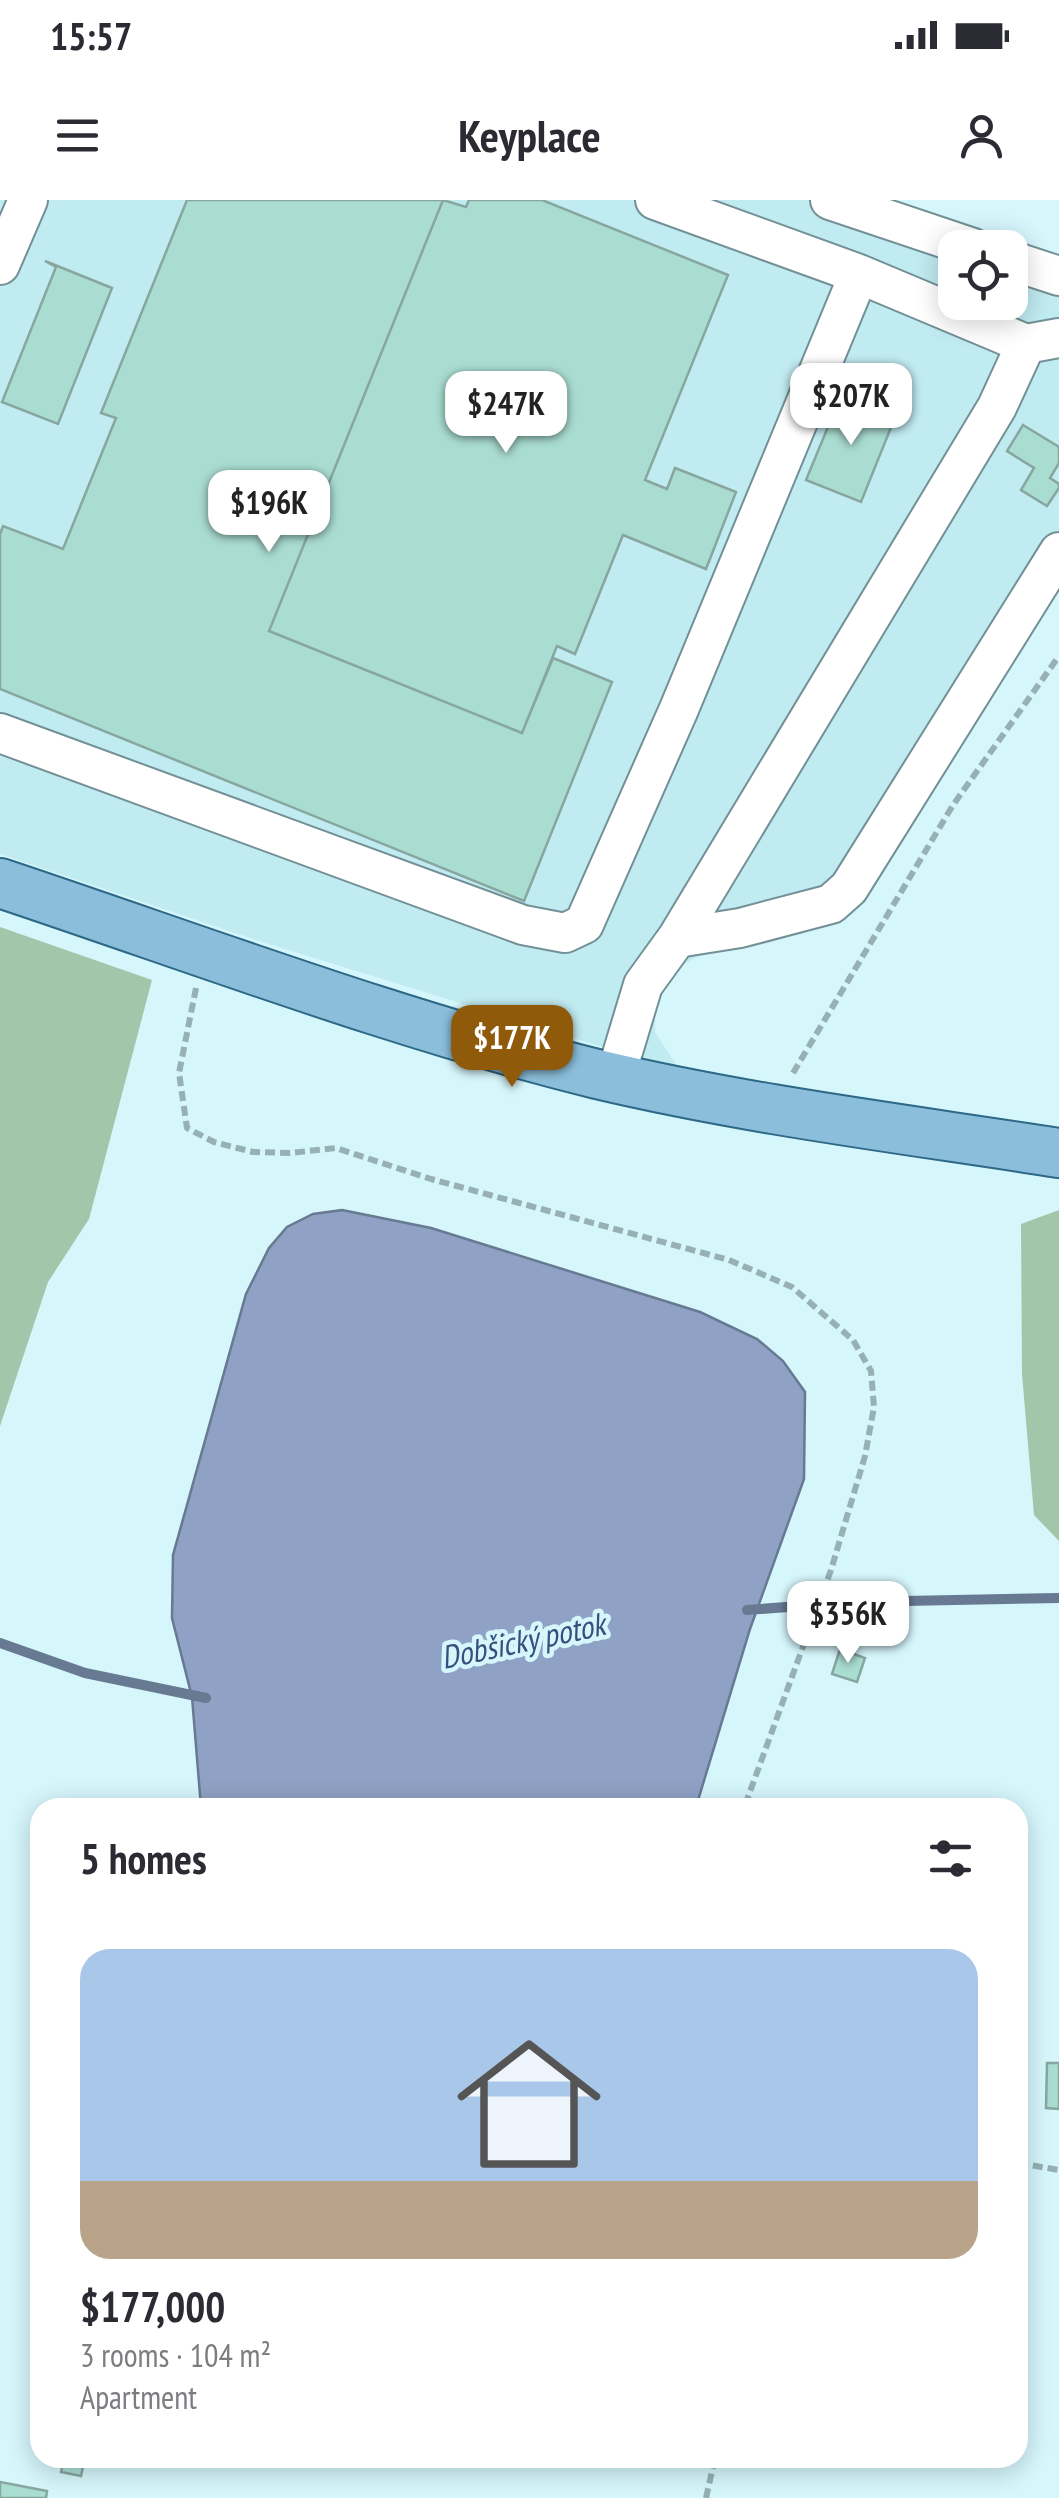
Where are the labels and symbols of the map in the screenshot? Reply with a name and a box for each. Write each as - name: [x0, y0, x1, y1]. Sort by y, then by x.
- pin: $207K: [781, 363, 921, 448]
- pin: $247K: [436, 371, 576, 456]
- pin: $196K: [199, 470, 339, 555]
- pin: $177K: [442, 1005, 582, 1090]
- pin: $356K: [778, 1581, 918, 1666]
- water label: Dobšický potok: [437, 1601, 612, 1678]

